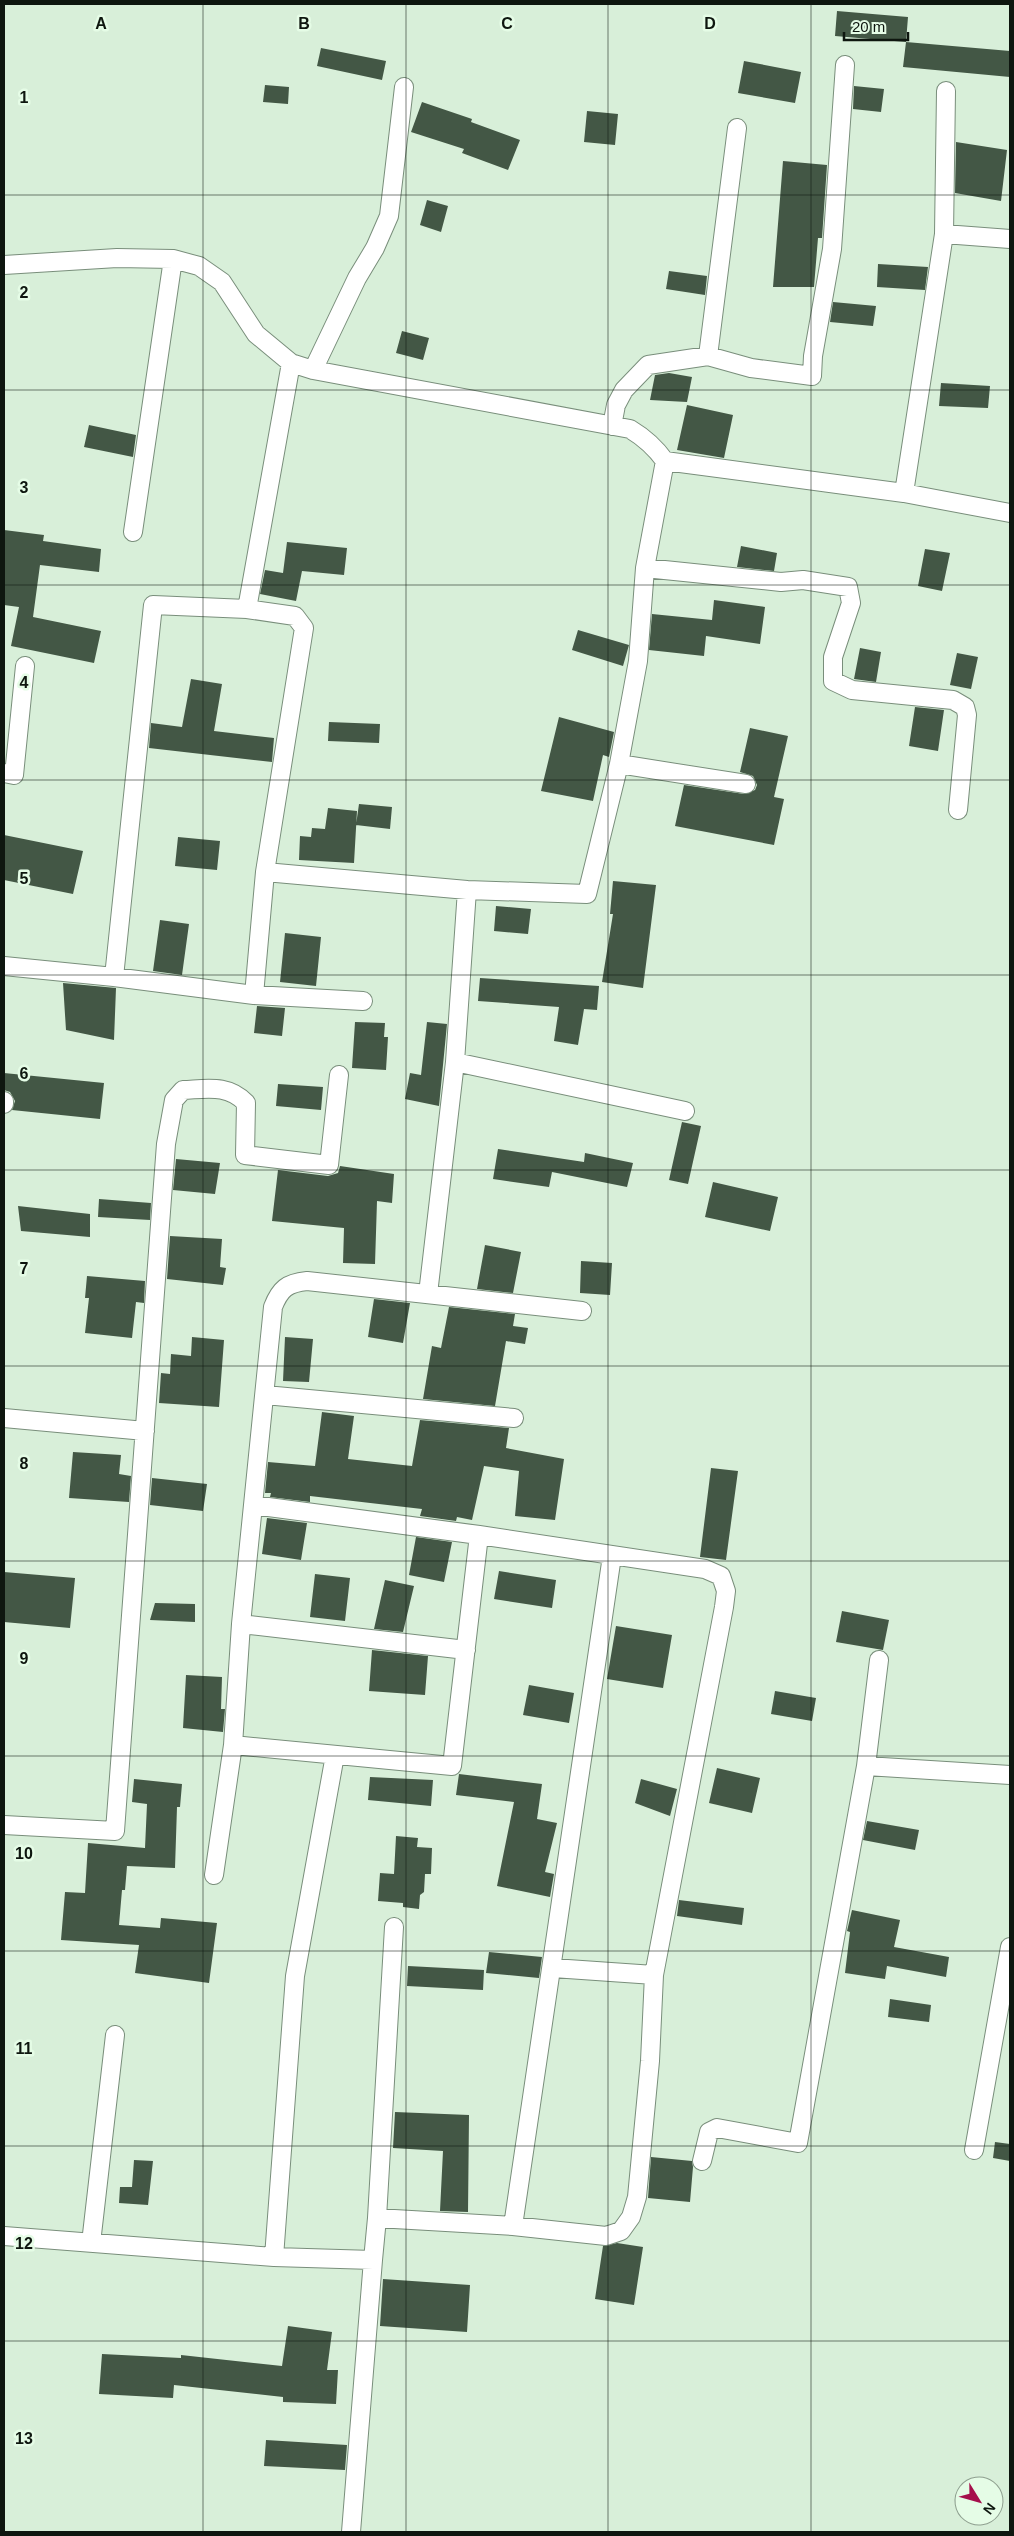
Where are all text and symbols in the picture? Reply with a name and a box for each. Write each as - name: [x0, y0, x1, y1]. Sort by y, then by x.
- scale bar: [844, 10, 908, 42]
- text: A: [95, 15, 107, 32]
- text: B: [298, 15, 310, 32]
- text: C: [501, 15, 513, 32]
- text: D: [704, 15, 716, 32]
- text: 20 m: [852, 18, 885, 35]
- text: 1: [20, 89, 29, 106]
- text: 2: [20, 284, 29, 301]
- text: 3: [20, 479, 29, 496]
- text: 4: [20, 674, 29, 691]
- text: 5: [20, 870, 29, 887]
- text: 6: [20, 1065, 29, 1082]
- text: 7: [20, 1260, 29, 1277]
- text: 8: [20, 1455, 29, 1472]
- text: 9: [20, 1650, 29, 1667]
- text: 10: [15, 1845, 33, 1862]
- text: 11: [16, 2040, 33, 2057]
- text: 12: [15, 2235, 33, 2252]
- text: 13: [15, 2430, 33, 2447]
- north arrow: [954, 2476, 1004, 2526]
- text: N: [980, 2500, 999, 2518]

